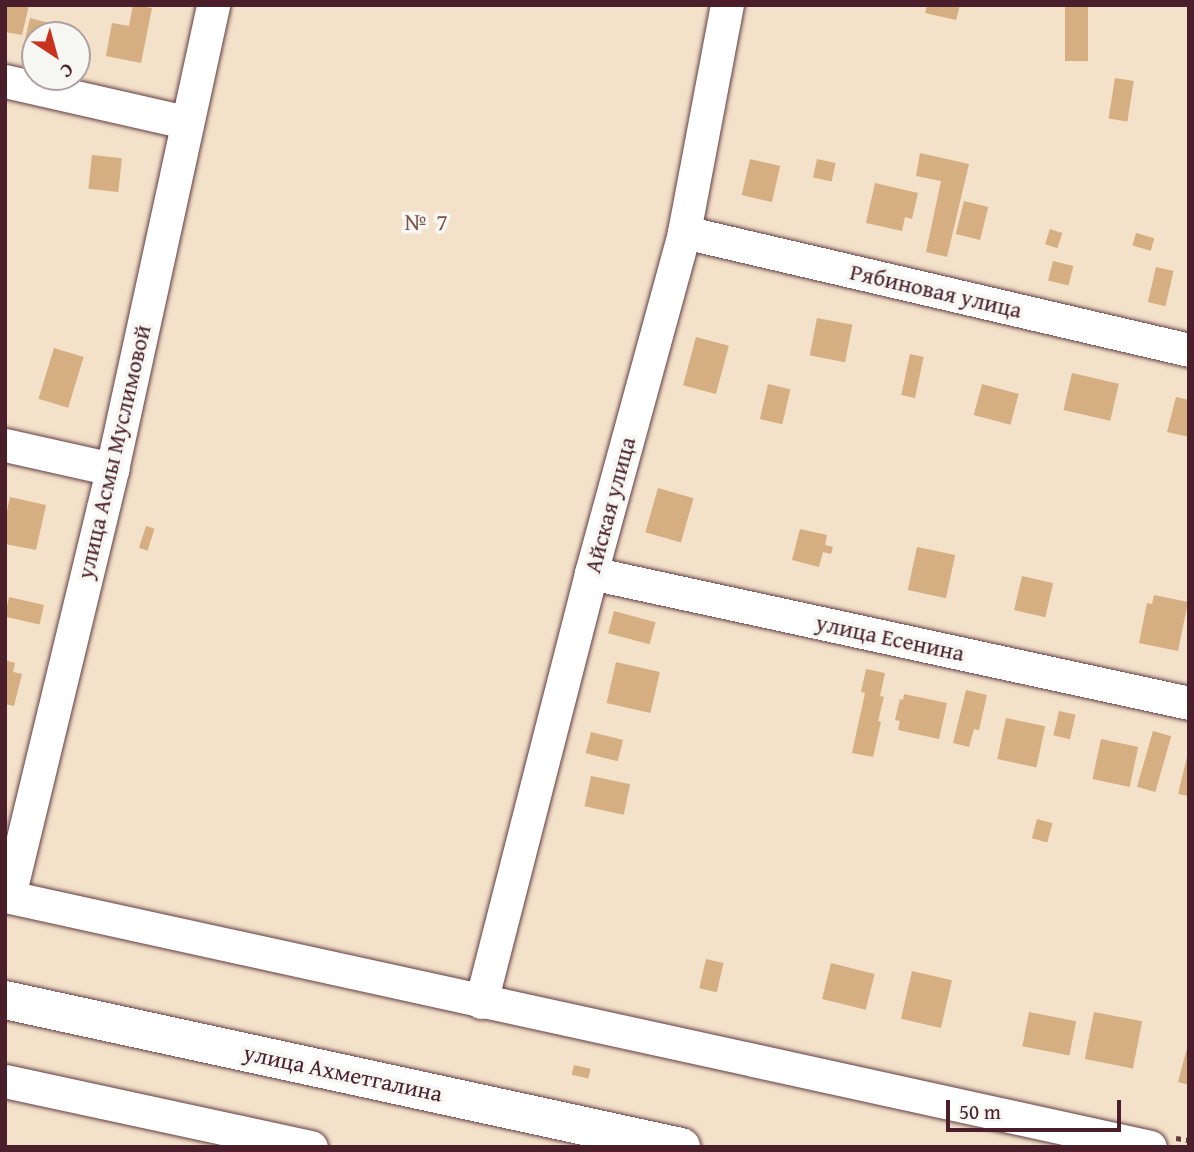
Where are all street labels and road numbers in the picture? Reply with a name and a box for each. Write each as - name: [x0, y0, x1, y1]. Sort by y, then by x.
- street label: Рябиновая улица: [847, 258, 1025, 324]
- street label: улица Асмы Муслимовой: [71, 322, 157, 582]
- street label: Айская улица: [579, 434, 641, 576]
- street label: улица Есенина: [813, 609, 967, 667]
- street label: улица Ахметгалина: [241, 1038, 445, 1108]

